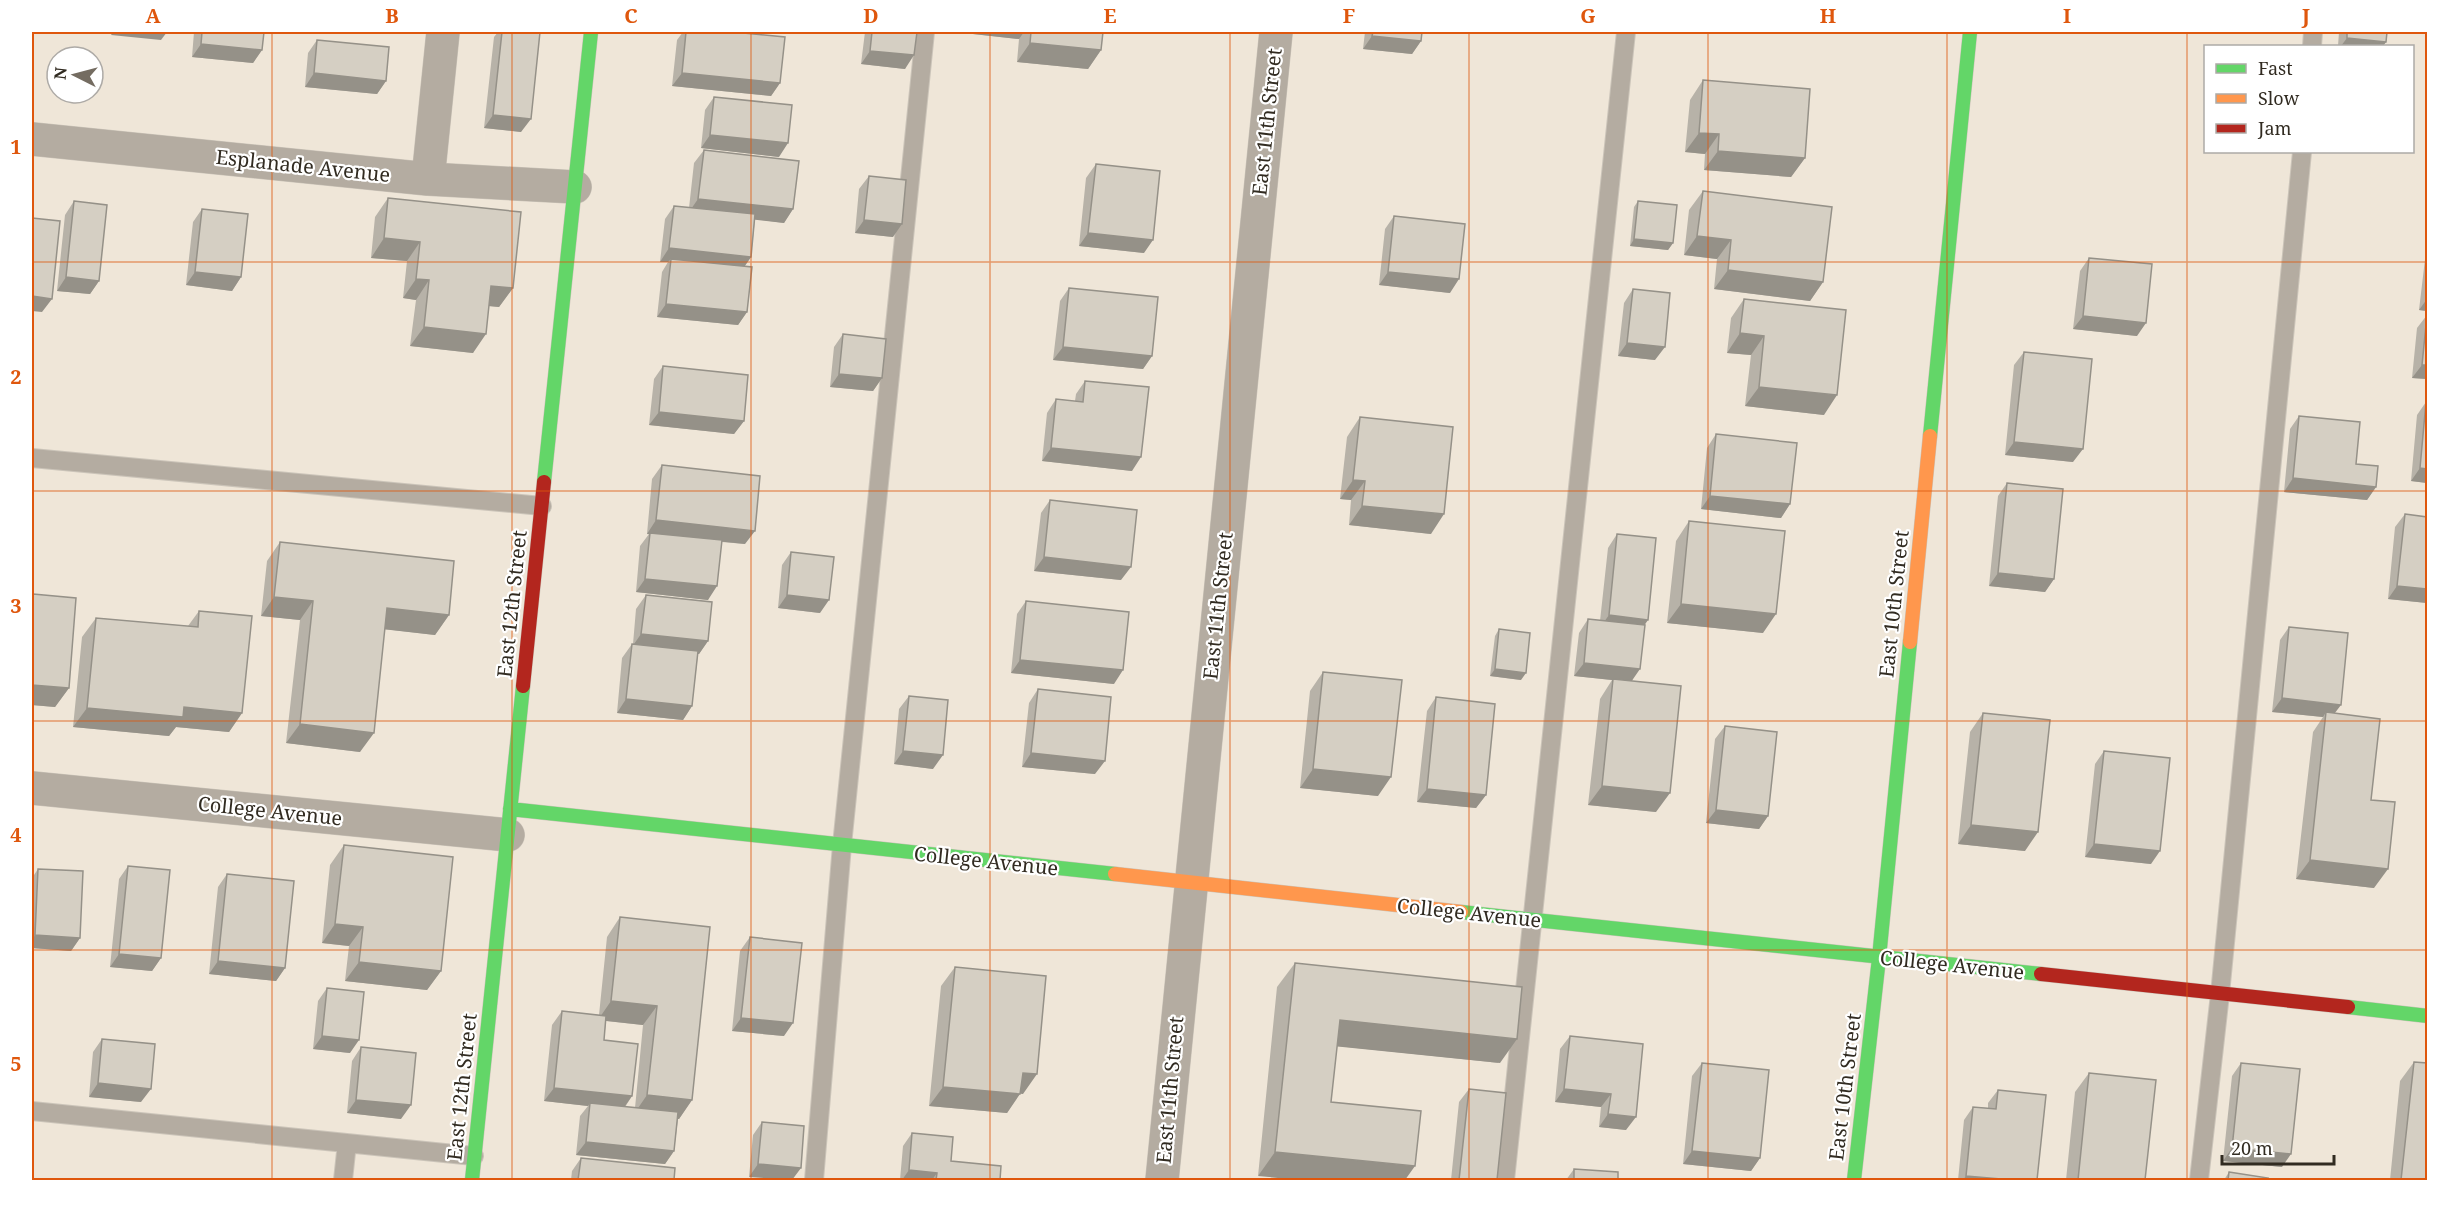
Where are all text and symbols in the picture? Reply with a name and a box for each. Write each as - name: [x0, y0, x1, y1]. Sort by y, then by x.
- text: A: [145, 2, 161, 29]
- text: B: [385, 2, 399, 29]
- text: C: [624, 2, 638, 29]
- text: D: [863, 2, 879, 29]
- text: E: [1103, 2, 1117, 29]
- text: F: [1343, 2, 1355, 29]
- text: G: [1580, 2, 1596, 29]
- text: H: [1820, 2, 1836, 29]
- text: I: [2063, 2, 2071, 29]
- text: J: [2301, 2, 2310, 29]
- north arrow: [45, 45, 105, 105]
- legend: [2204, 45, 2414, 153]
- street label: East 11th Street: [1245, 47, 1288, 197]
- text: Fast: [2258, 56, 2293, 80]
- text: N: [48, 66, 72, 81]
- text: Slow: [2258, 86, 2300, 110]
- text: Jam: [2257, 116, 2292, 140]
- text: 1: [10, 133, 22, 160]
- street label: Esplanade Avenue: [215, 143, 392, 188]
- text: 2: [10, 363, 22, 390]
- street label: East 12th Street: [490, 529, 533, 679]
- street label: East 10th Street: [1872, 529, 1915, 679]
- street label: East 11th Street: [1196, 531, 1239, 681]
- text: 3: [10, 592, 22, 619]
- street label: College Avenue: [197, 789, 344, 832]
- text: 4: [10, 821, 22, 848]
- street label: College Avenue: [913, 839, 1060, 882]
- street label: College Avenue: [1396, 891, 1543, 934]
- street label: College Avenue: [1879, 943, 2026, 986]
- street label: East 12th Street: [440, 1012, 483, 1162]
- street label: East 10th Street: [1822, 1012, 1867, 1162]
- street label: East 11th Street: [1150, 1015, 1189, 1165]
- text: 5: [10, 1050, 22, 1077]
- scale bar: [2222, 1128, 2334, 1166]
- text: 20 m: [2231, 1136, 2273, 1160]

